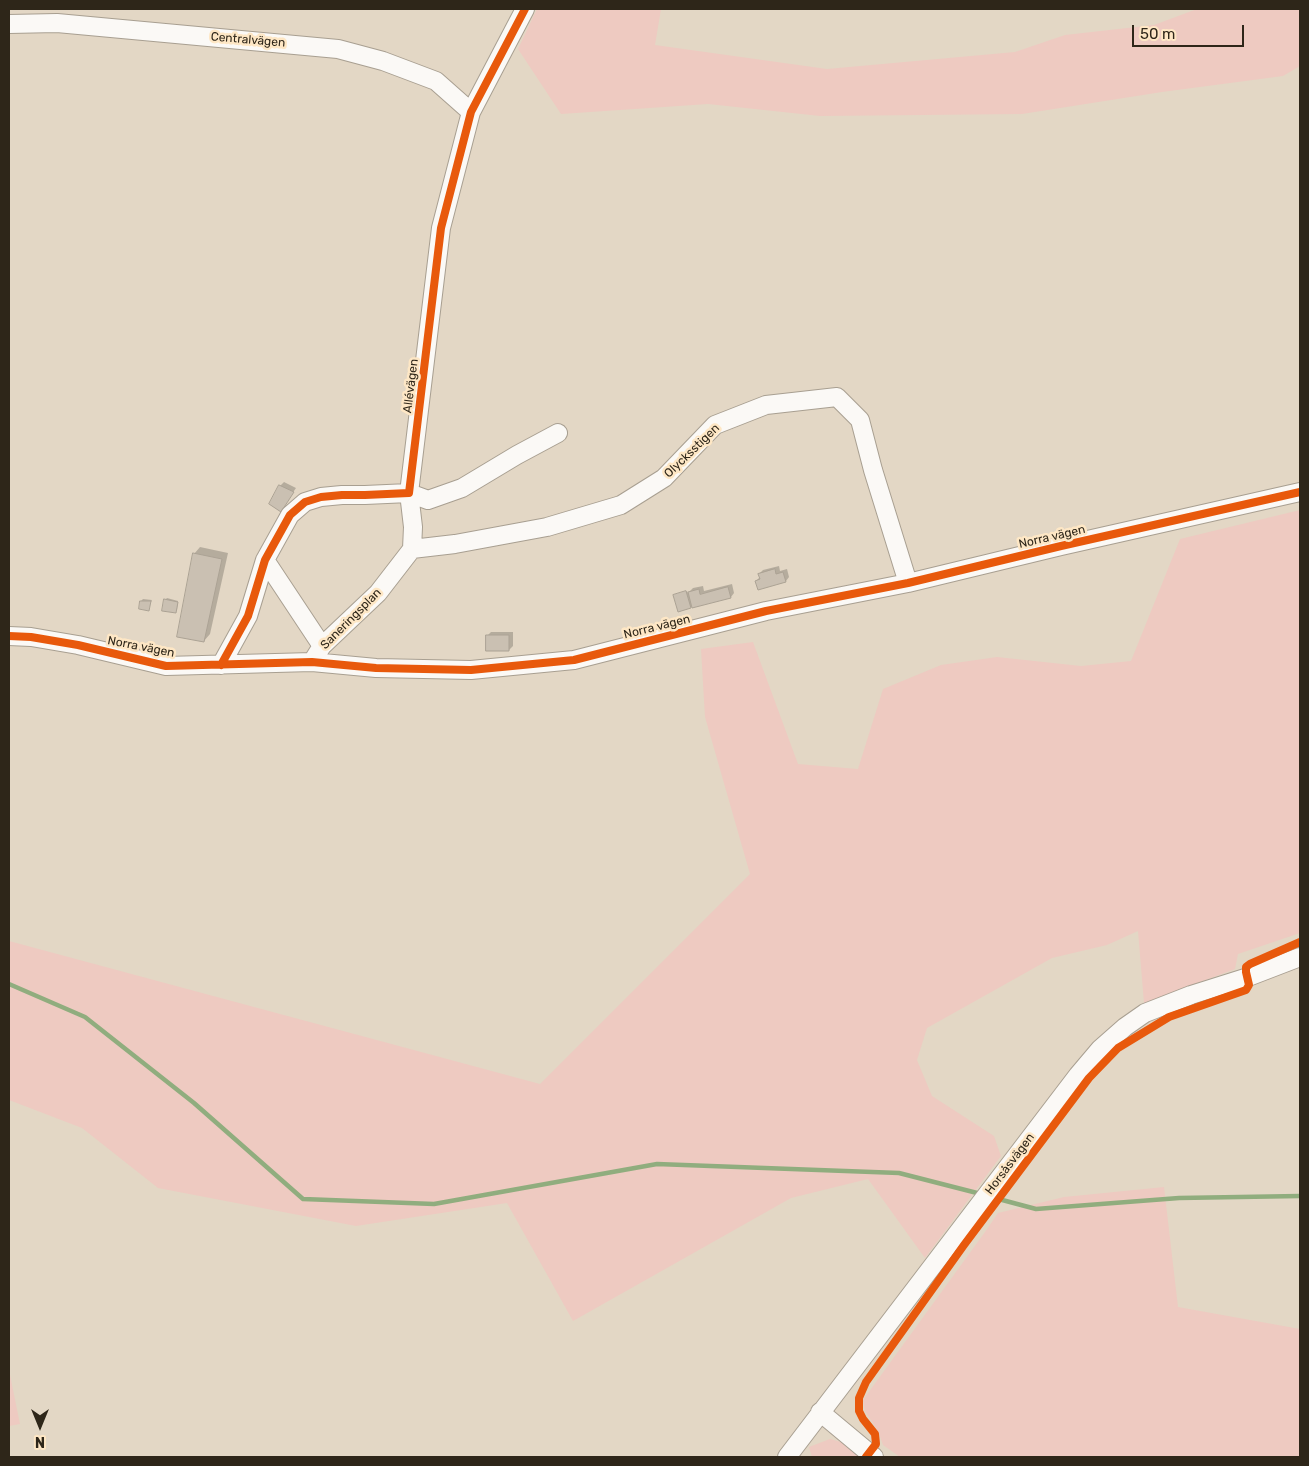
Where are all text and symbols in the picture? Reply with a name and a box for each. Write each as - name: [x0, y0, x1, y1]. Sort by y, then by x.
- scale bar: [1134, 15, 1246, 47]
- text: 50 m: [1140, 25, 1175, 43]
- street label: Centralvägen: [210, 30, 286, 50]
- street label: Allévägen: [401, 358, 421, 414]
- street label: Olycksstigen: [661, 421, 723, 481]
- street label: Norra vägen: [1017, 522, 1087, 552]
- street label: Saneringsplan: [318, 586, 384, 652]
- street label: Norra vägen: [622, 612, 692, 642]
- street label: Norra vägen: [106, 633, 176, 661]
- street label: Horsåsvägen: [982, 1131, 1038, 1197]
- north arrow: [15, 1401, 65, 1451]
- text: N: [35, 1433, 45, 1450]

